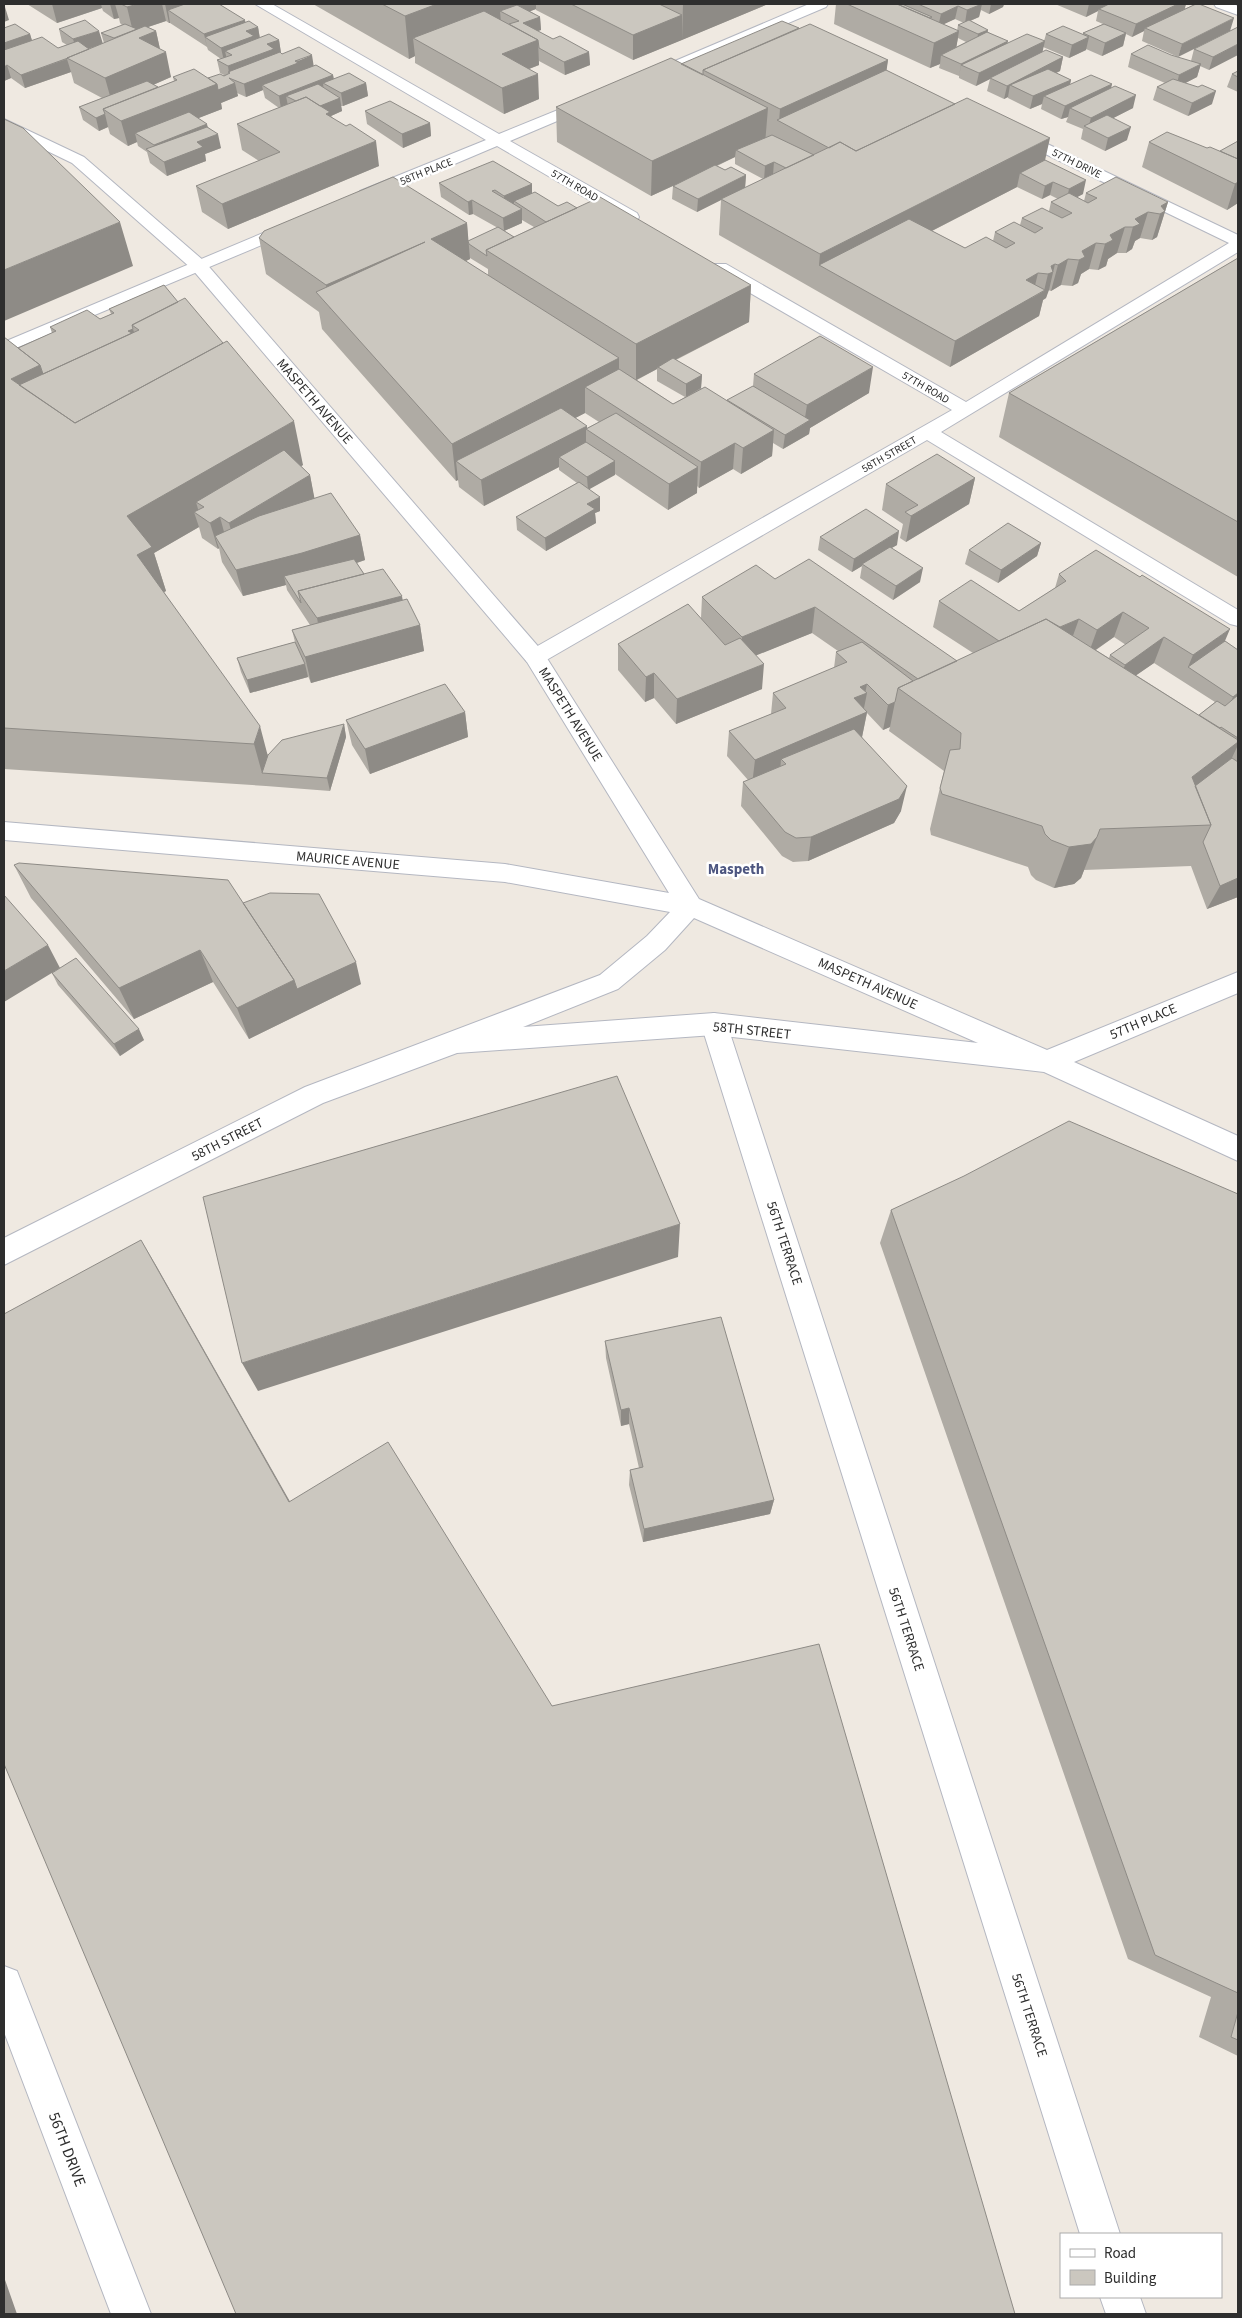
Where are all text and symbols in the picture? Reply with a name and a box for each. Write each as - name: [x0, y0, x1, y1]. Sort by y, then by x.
- street label: 57TH DRIVE: [1049, 145, 1104, 182]
- street label: 58TH PLACE: [398, 154, 455, 189]
- street label: 57TH ROAD: [548, 166, 601, 205]
- street label: MASPETH AVENUE: [271, 355, 357, 449]
- street label: 57TH ROAD: [899, 368, 952, 407]
- street label: 58TH STREET: [859, 433, 920, 476]
- street label: MASPETH AVENUE: [533, 664, 607, 765]
- street label: MAURICE AVENUE: [295, 847, 401, 875]
- district label: Maspeth: [708, 859, 764, 880]
- street label: MASPETH AVENUE: [814, 953, 921, 1015]
- street label: 57TH PLACE: [1107, 999, 1180, 1045]
- street label: 58TH STREET: [712, 1017, 792, 1045]
- street label: 58TH STREET: [188, 1113, 267, 1167]
- street label: 56TH TERRACE: [761, 1199, 807, 1288]
- street label: 56TH TERRACE: [883, 1585, 929, 1674]
- street label: 56TH TERRACE: [1006, 1971, 1052, 2060]
- street label: 56TH DRIVE: [43, 2109, 91, 2190]
- legend: [1060, 2233, 1222, 2298]
- text: Road: [1104, 2243, 1136, 2264]
- text: Building: [1104, 2268, 1157, 2289]

